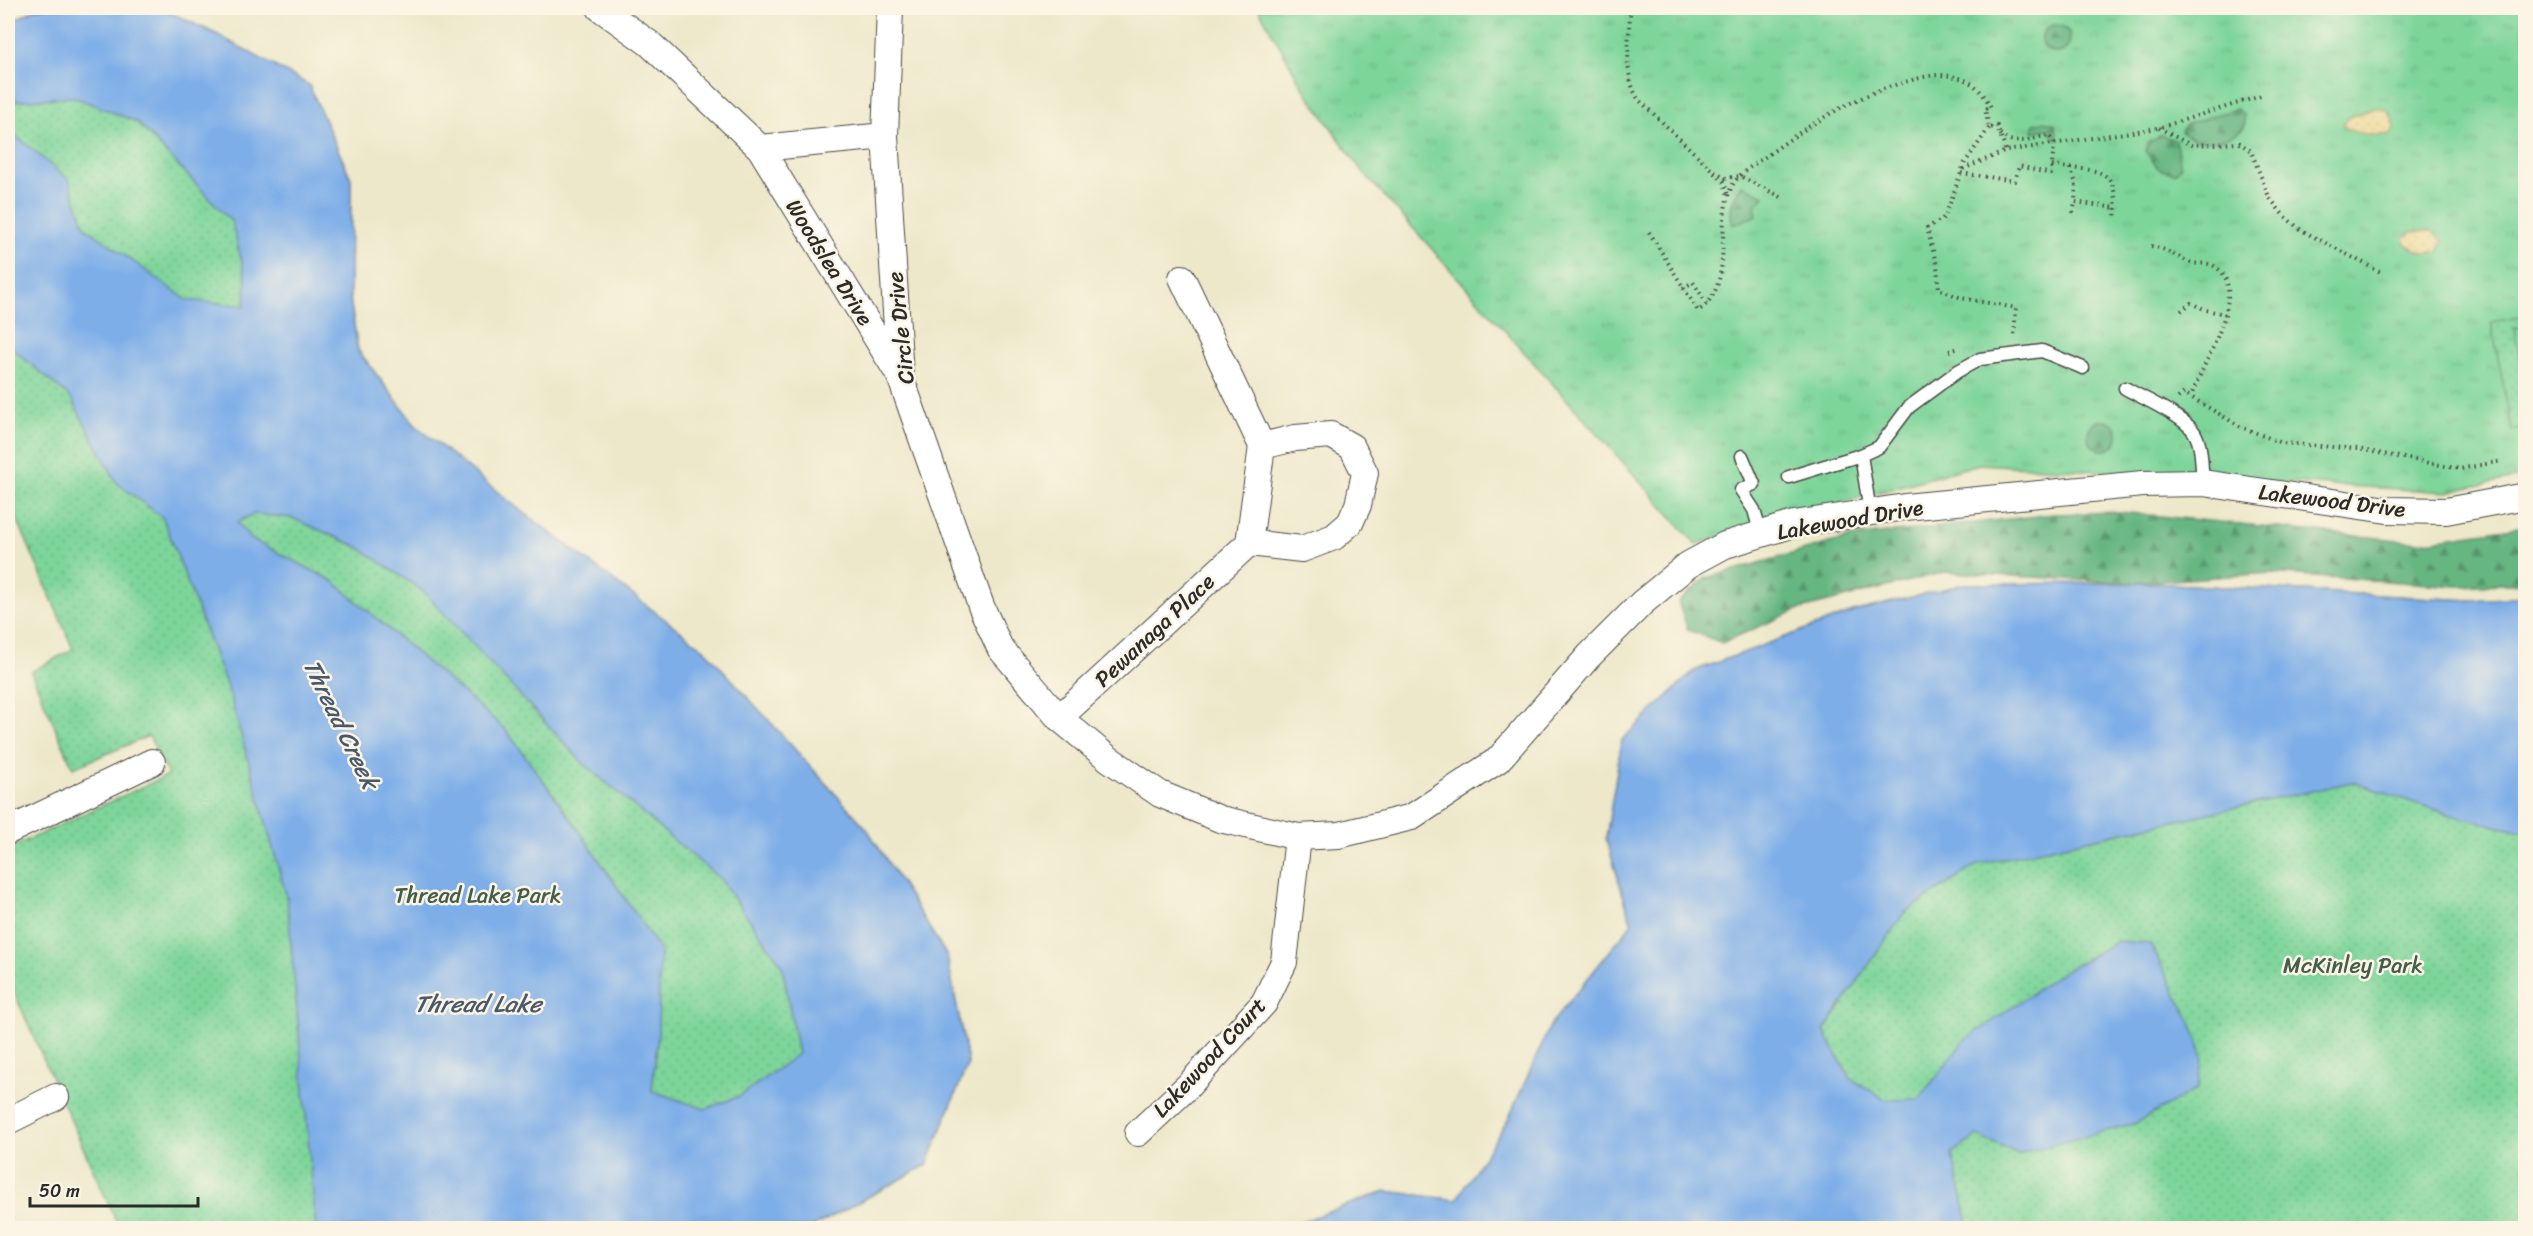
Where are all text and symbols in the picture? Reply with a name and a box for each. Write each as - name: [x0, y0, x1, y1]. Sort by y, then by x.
- street label: Woodslea Drive: [775, 191, 884, 334]
- street label: Circle Drive: [875, 270, 926, 386]
- street label: Lakewood Drive: [2256, 472, 2408, 529]
- street label: Lakewood Drive: [1774, 487, 1927, 552]
- street label: Pewanaga Place: [1085, 563, 1224, 697]
- water label: Thread Creek: [291, 652, 392, 799]
- park label: Thread Lake Park: [394, 876, 562, 915]
- park label: McKinley Park: [2283, 946, 2423, 985]
- water label: Thread Lake: [414, 983, 544, 1025]
- street label: Lakewood Court: [1143, 987, 1276, 1127]
- scale bar: [30, 1170, 198, 1208]
- text: 50 m: [39, 1175, 80, 1207]

